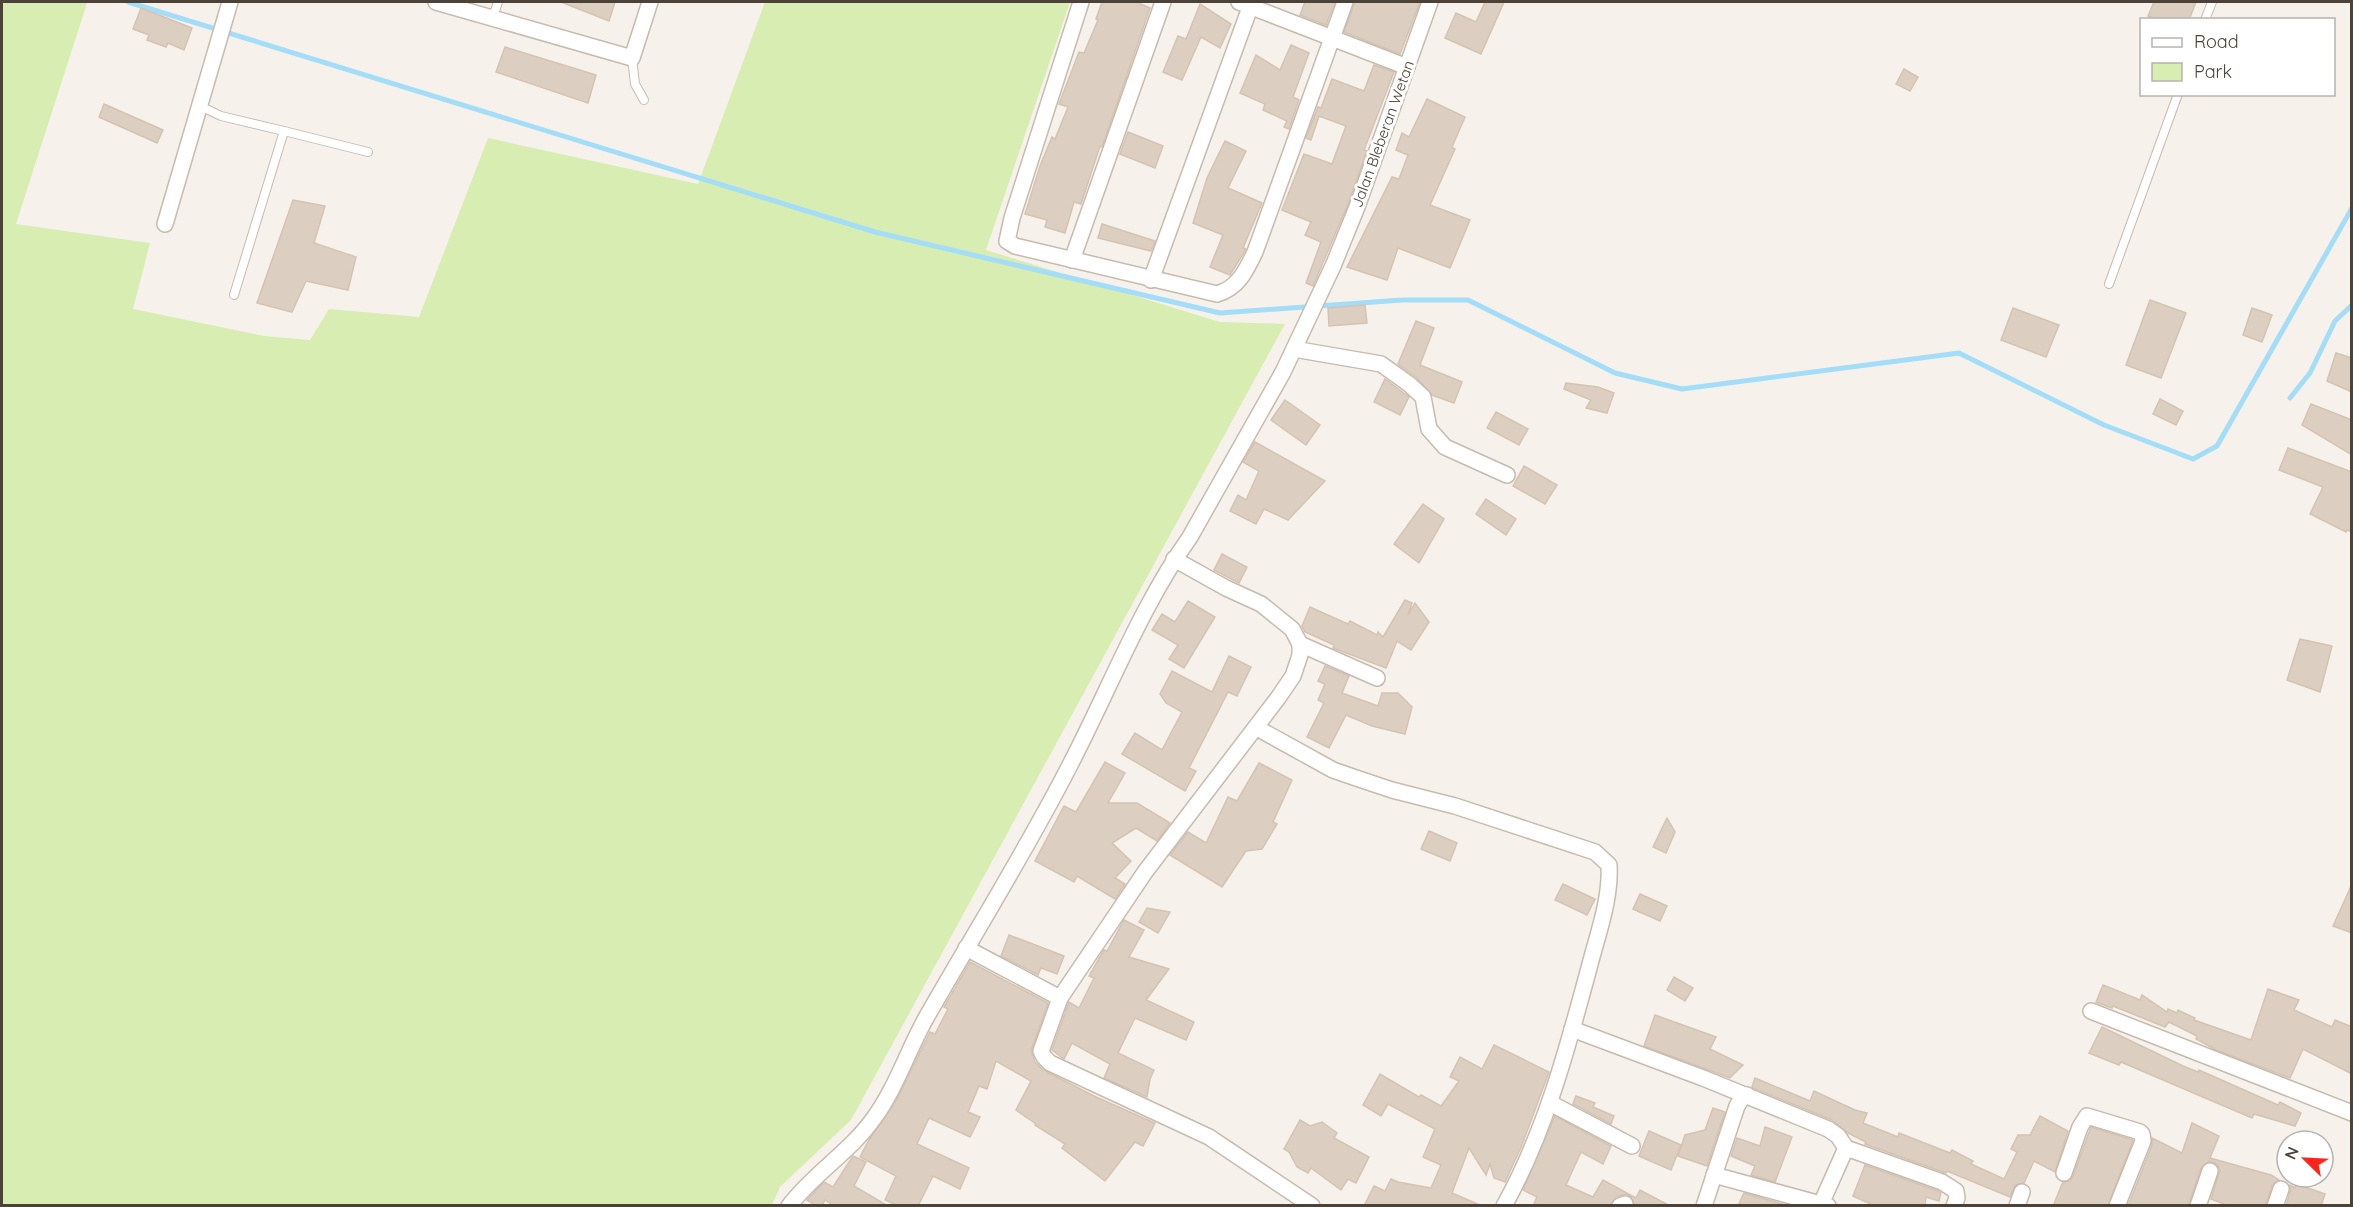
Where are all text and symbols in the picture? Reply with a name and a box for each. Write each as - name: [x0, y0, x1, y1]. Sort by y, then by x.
- legend: [2140, 18, 2335, 96]
- text: Road: [2194, 30, 2239, 53]
- street label: Jalan Bleberan Wetan: [1347, 58, 1418, 210]
- text: Park: [2194, 60, 2232, 83]
- north arrow: [2275, 1129, 2335, 1189]
- text: N: [2280, 1143, 2303, 1162]

